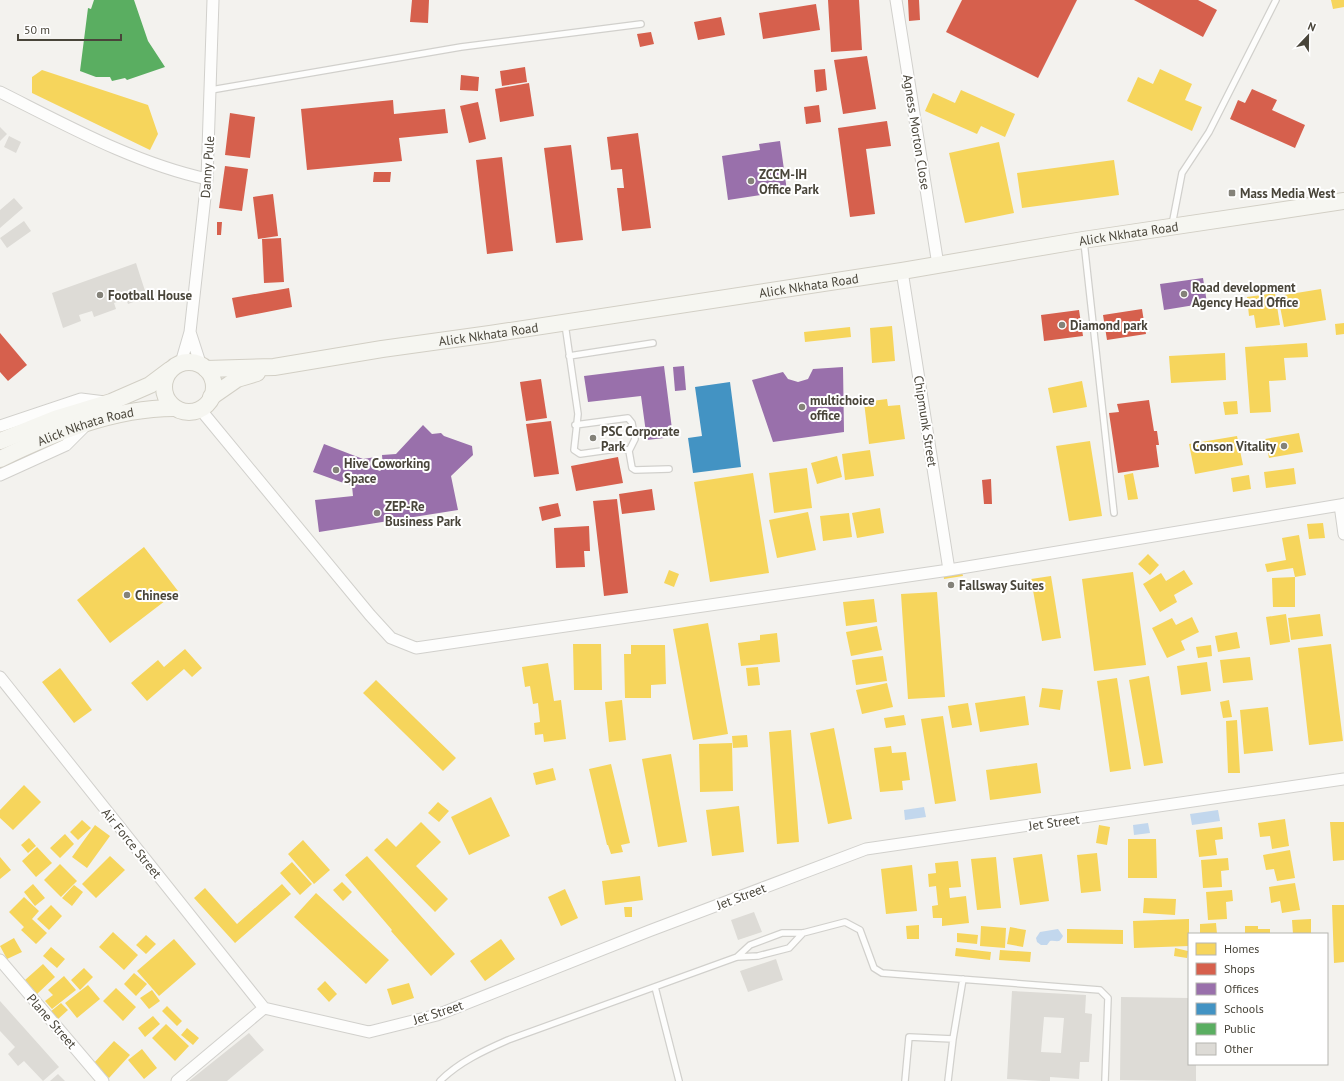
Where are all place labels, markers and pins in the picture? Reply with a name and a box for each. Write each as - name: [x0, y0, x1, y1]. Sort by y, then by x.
- place label: ZCCM-IH Office Park: [759, 166, 819, 198]
- marker: ZCCM-IH Office Park: [746, 176, 756, 186]
- place label: Mass Media West: [1240, 185, 1336, 202]
- marker: Mass Media West: [1227, 188, 1237, 198]
- place label: Road development Agency Head Office: [1192, 279, 1299, 311]
- place label: Football House: [108, 287, 192, 304]
- marker: Road development Agency Head Office: [1179, 289, 1189, 299]
- marker: Football House: [95, 290, 105, 300]
- place label: Diamond park: [1070, 317, 1148, 334]
- marker: Diamond park: [1057, 320, 1067, 330]
- place label: multichoice office: [810, 392, 875, 424]
- marker: multichoice office: [797, 402, 807, 412]
- place label: PSC Corporate Park: [601, 423, 680, 455]
- marker: PSC Corporate Park: [588, 433, 598, 443]
- place label: Conson Vitality: [1193, 438, 1277, 455]
- marker: Conson Vitality: [1279, 441, 1289, 451]
- place label: Hive Coworking Space: [344, 455, 430, 487]
- marker: Hive Coworking Space: [331, 465, 341, 475]
- place label: ZEP-Re Business Park: [385, 498, 462, 530]
- marker: ZEP-Re Business Park: [372, 508, 382, 518]
- place label: Fallsway Suites: [959, 577, 1044, 594]
- marker: Fallsway Suites: [946, 580, 956, 590]
- place label: Chinese: [135, 587, 179, 604]
- marker: Chinese: [122, 590, 132, 600]

